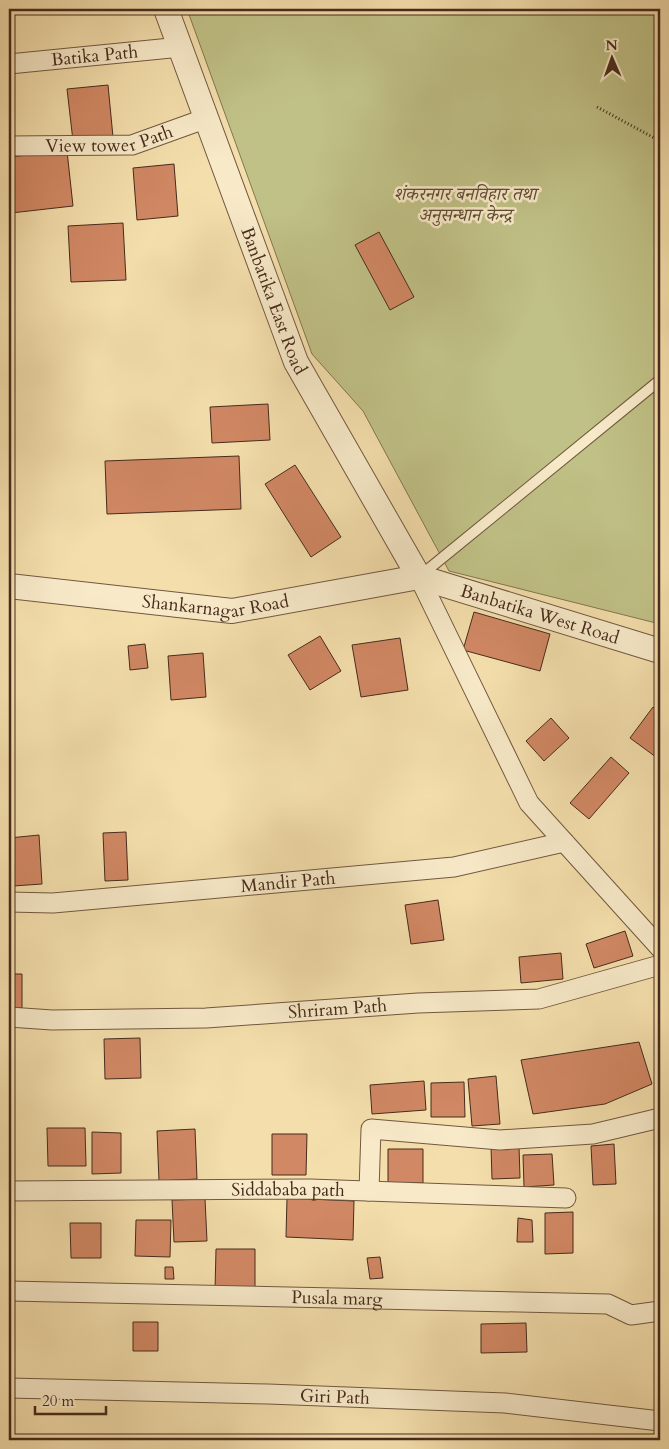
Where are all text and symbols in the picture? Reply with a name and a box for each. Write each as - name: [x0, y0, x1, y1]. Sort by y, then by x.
- north arrow: [586, 32, 636, 82]
- text: N: [605, 36, 618, 55]
- street label: Batika Path: [50, 39, 139, 72]
- street label: View tower Path: [45, 119, 176, 158]
- park label: शंकरनगर बनविहार तथा अनुसन्धान केन्द्र: [394, 182, 540, 228]
- street label: Banbatika East Road: [235, 223, 313, 380]
- street label: Banbatika West Road: [457, 578, 623, 650]
- street label: Shankarnagar Road: [141, 588, 291, 624]
- street label: Mandir Path: [240, 865, 337, 899]
- street label: Shriram Path: [287, 993, 388, 1025]
- street label: Siddababa path: [231, 1176, 345, 1203]
- street label: Pusala marg: [291, 1285, 384, 1312]
- street label: Giri Path: [300, 1383, 370, 1410]
- scale bar: [35, 1384, 106, 1416]
- text: 20 m: [42, 1391, 74, 1411]

